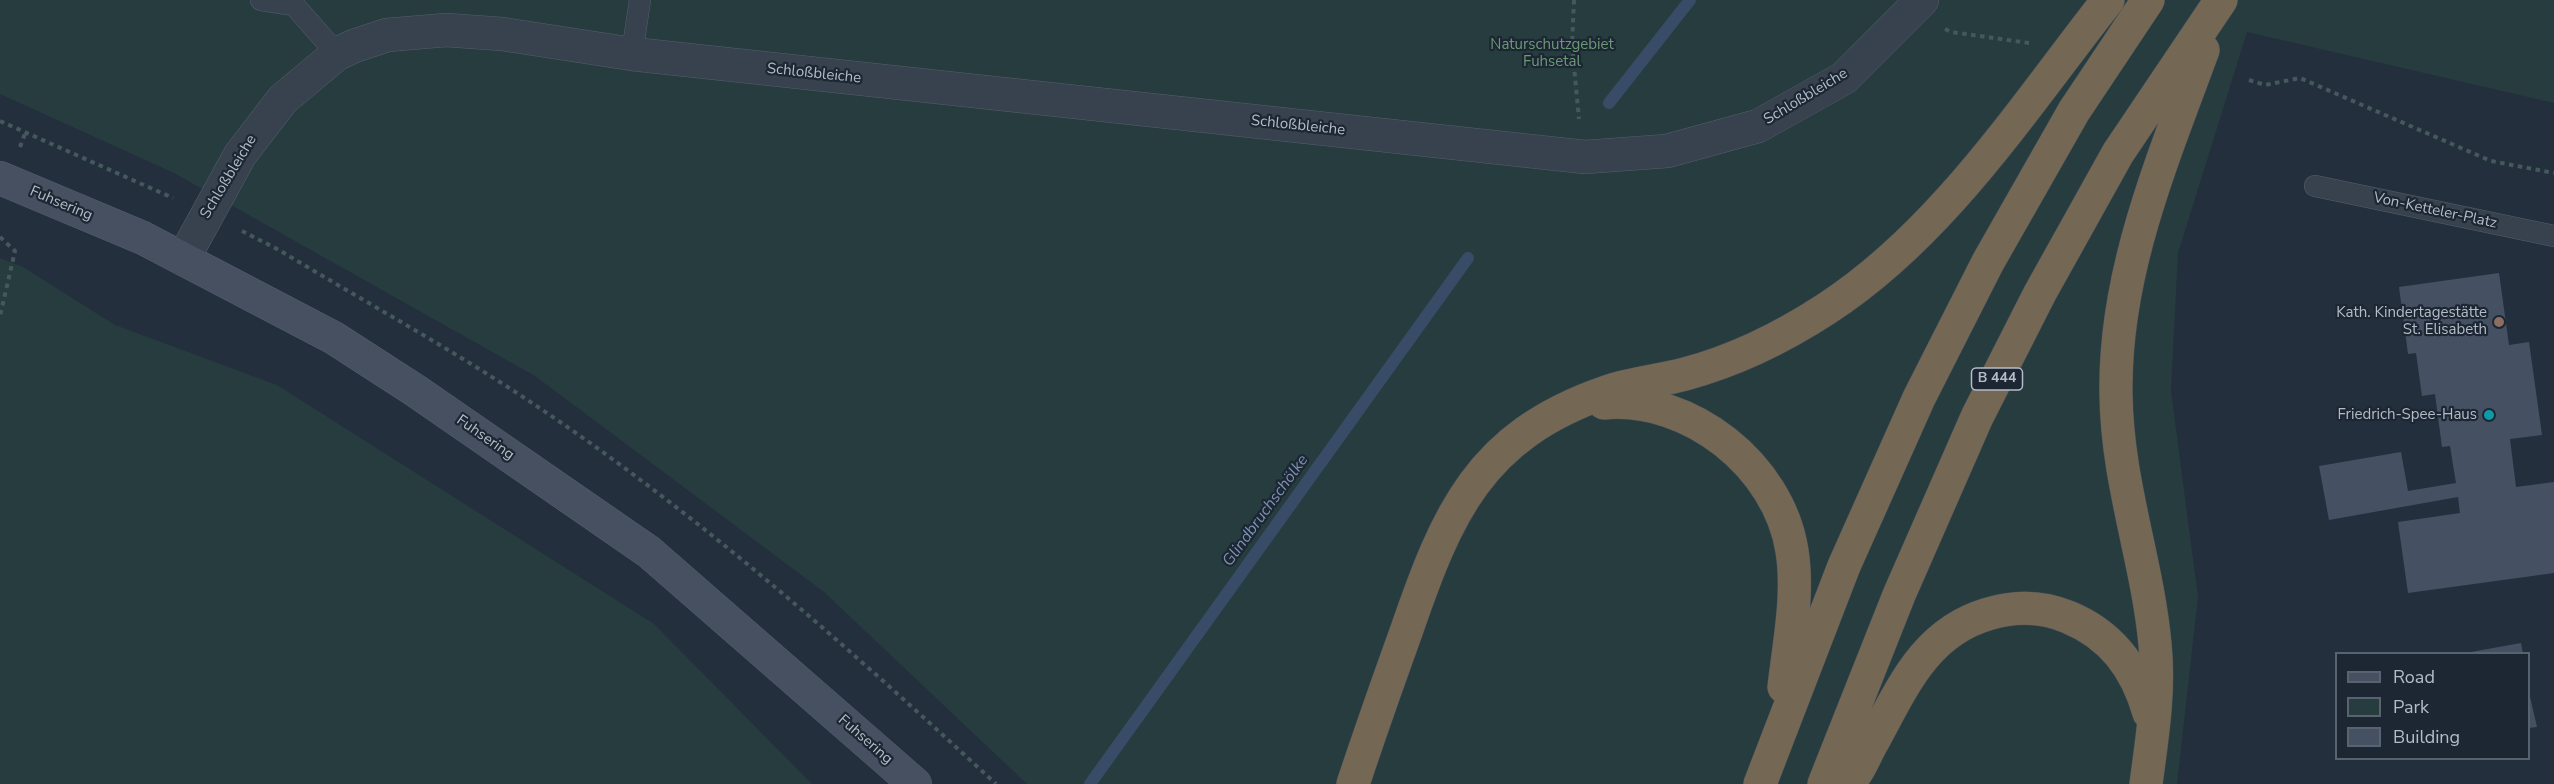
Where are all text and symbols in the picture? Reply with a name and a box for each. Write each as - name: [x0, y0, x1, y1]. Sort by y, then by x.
- park label: Naturschutzgebiet Fuhsetal: [1490, 36, 1614, 71]
- street label: Schloßbleiche: [766, 60, 862, 88]
- street label: Schloßbleiche: [1761, 65, 1851, 129]
- street label: Schloßbleiche: [1250, 112, 1346, 140]
- street label: Schloßbleiche: [197, 132, 261, 222]
- street label: Fuhsering: [27, 183, 95, 225]
- street label: Von-Ketteler-Platz: [2372, 189, 2498, 233]
- place label: Kath. Kindertagestätte St. Elisabeth: [2336, 304, 2487, 339]
- marker: Kath. Kindertagestätte St. Elisabeth: [2492, 315, 2506, 329]
- road number: B 444: [1972, 368, 2022, 390]
- place label: Friedrich-Spee-Haus: [2338, 406, 2477, 424]
- marker: Friedrich-Spee-Haus: [2482, 408, 2496, 422]
- street label: Fuhsering: [453, 412, 517, 464]
- water label: Glindbruchschölke: [1219, 452, 1313, 570]
- legend: [2335, 652, 2530, 760]
- text: Road: [2393, 665, 2435, 689]
- text: Park: [2393, 695, 2429, 719]
- street label: Fuhsering: [834, 711, 896, 769]
- text: Building: [2393, 725, 2460, 749]

